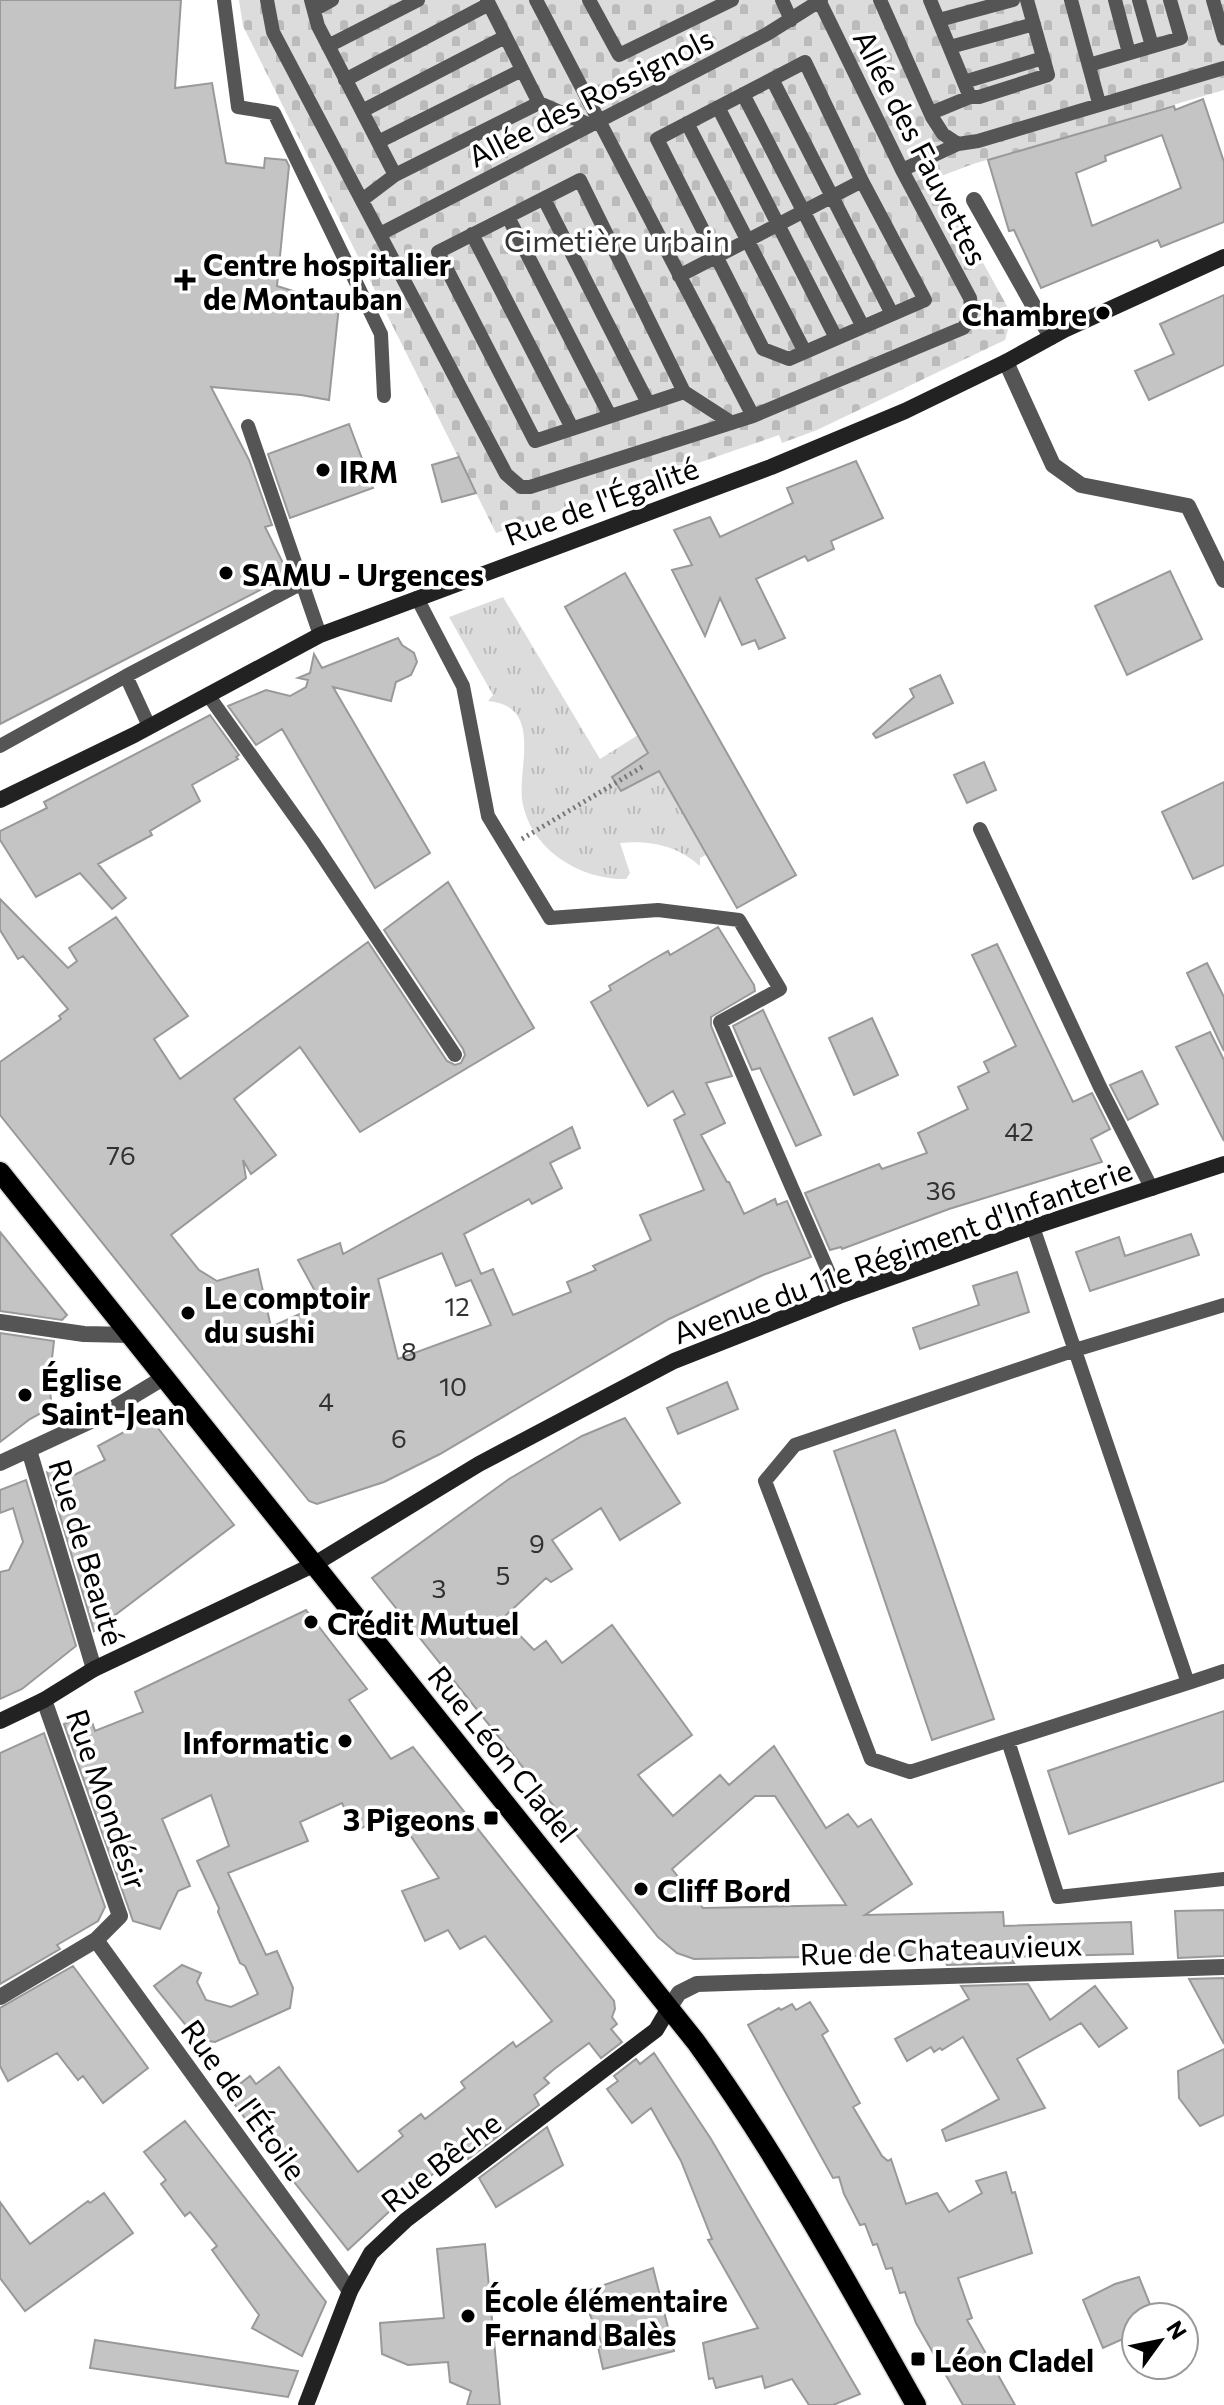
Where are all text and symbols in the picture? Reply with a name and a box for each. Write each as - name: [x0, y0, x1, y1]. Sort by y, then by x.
- street label: Allée des Rossignols: [461, 18, 719, 174]
- street label: Allée des Fauvettes: [847, 23, 997, 271]
- park label: Cimetière urbain: [504, 221, 730, 258]
- place label: Centre hospitalier de Montauban: [203, 245, 451, 316]
- marker: Centre hospitalier de Montauban: [174, 269, 196, 291]
- place label: Chambre: [962, 295, 1087, 332]
- marker: Chambre: [1094, 304, 1112, 322]
- street label: Rue de l'Égalité: [499, 448, 703, 552]
- place label: IRM: [339, 452, 398, 489]
- marker: IRM: [314, 461, 332, 479]
- place label: SAMU - Urgences: [242, 555, 484, 592]
- marker: SAMU - Urgences: [217, 564, 235, 582]
- house number: 42: [1004, 1115, 1034, 1146]
- house number: 76: [106, 1139, 136, 1170]
- street label: Avenue du 11e Régiment d'Infanterie: [667, 1150, 1137, 1350]
- house number: 36: [926, 1174, 956, 1205]
- place label: Le comptoir du sushi: [204, 1278, 370, 1349]
- house number: 12: [444, 1290, 470, 1321]
- marker: Le comptoir du sushi: [179, 1304, 197, 1322]
- house number: 8: [401, 1335, 417, 1366]
- place label: Église Saint-Jean: [41, 1360, 185, 1431]
- house number: 10: [439, 1370, 467, 1401]
- house number: 4: [318, 1385, 334, 1416]
- marker: Église Saint-Jean: [16, 1386, 34, 1404]
- house number: 6: [391, 1422, 407, 1453]
- street label: Rue de Beauté: [42, 1454, 134, 1650]
- house number: 9: [529, 1527, 545, 1558]
- house number: 5: [496, 1559, 510, 1590]
- house number: 3: [432, 1572, 446, 1603]
- place label: Crédit Mutuel: [327, 1604, 519, 1641]
- marker: Crédit Mutuel: [302, 1613, 320, 1631]
- street label: Rue Léon Cladel: [421, 1657, 587, 1849]
- street label: Rue Mondésir: [60, 1704, 156, 1894]
- place label: Informatic: [183, 1723, 329, 1760]
- marker: Informatic: [336, 1732, 354, 1750]
- place label: 3 Pigeons: [343, 1800, 475, 1837]
- marker: 3 Pigeons: [482, 1809, 500, 1827]
- place label: Cliff Bord: [657, 1871, 791, 1908]
- marker: Cliff Bord: [632, 1880, 650, 1898]
- street label: Rue de Chateauvieux: [799, 1925, 1083, 1971]
- street label: Rue de l'Étoile: [174, 2011, 316, 2187]
- street label: Rue Bêche: [373, 2103, 507, 2219]
- place label: École élémentaire Fernand Balès: [484, 2281, 728, 2352]
- north arrow: [1120, 2301, 1200, 2381]
- marker: École élémentaire Fernand Balès: [459, 2307, 477, 2325]
- text: N: [1161, 2316, 1193, 2344]
- place label: Léon Cladel: [934, 2341, 1094, 2378]
- marker: Léon Cladel: [909, 2350, 927, 2368]

